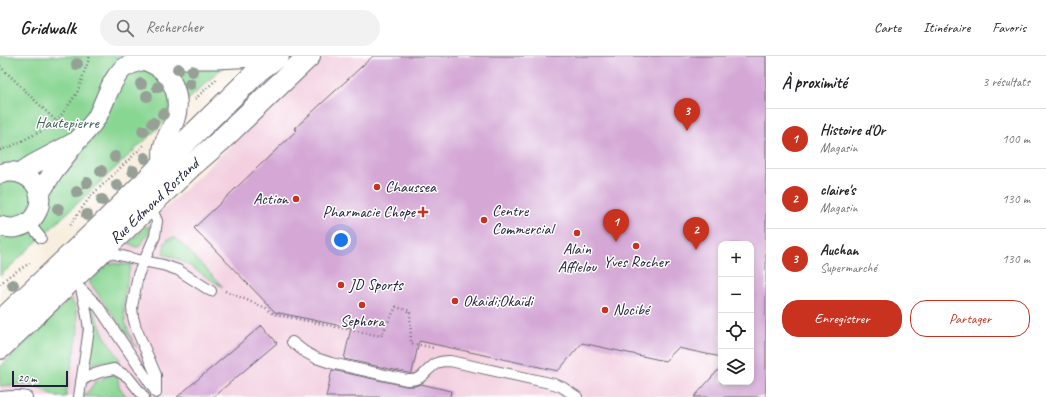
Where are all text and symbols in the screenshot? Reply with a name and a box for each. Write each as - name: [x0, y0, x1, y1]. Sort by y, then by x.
- search box: [100, 10, 380, 46]
- text: Gridwalk: [20, 16, 76, 40]
- icon: search: [114, 17, 136, 39]
- text: Rechercher: [146, 18, 203, 37]
- text: Carte: [874, 19, 901, 36]
- text: Itinéraire: [923, 19, 970, 36]
- text: Favoris: [992, 19, 1026, 36]
- text: À proximité: [782, 72, 847, 93]
- text: 3 résultats: [982, 74, 1030, 90]
- pin: 3: [674, 98, 700, 131]
- park label: Hautepierre: [35, 113, 100, 133]
- text: Histoire d'Or: [820, 121, 885, 140]
- text: 1: [792, 131, 798, 147]
- text: 100 m: [1002, 131, 1030, 147]
- text: Magasin: [820, 140, 858, 156]
- street label: Rue Edmond Rostand: [106, 152, 205, 248]
- place label: Chaussea: [385, 177, 437, 197]
- text: claire's: [820, 181, 855, 200]
- marker: Chaussea: [372, 182, 382, 192]
- place label: Action: [253, 189, 289, 209]
- text: 2: [792, 191, 798, 207]
- text: 130 m: [1002, 191, 1030, 207]
- marker: Action: [291, 194, 301, 204]
- text: Magasin: [820, 200, 858, 216]
- place label: Centre Commercial: [492, 201, 557, 239]
- place label: Pharmacie Chope: [322, 202, 417, 222]
- marker: Pharmacie Chope: [418, 207, 428, 217]
- pin: 1: [603, 209, 629, 242]
- marker: Centre Commercial: [479, 215, 489, 225]
- pin: 2: [683, 217, 709, 250]
- marker: Alain Afflelou: [572, 228, 582, 238]
- your location: [331, 230, 351, 250]
- place label: Alain Afflelou: [558, 239, 597, 277]
- marker: Yves Rocher: [631, 241, 641, 251]
- map controls: [718, 241, 754, 385]
- button: +: [718, 241, 754, 277]
- text: Auchan: [820, 241, 859, 260]
- text: 3: [792, 251, 798, 267]
- text: 130 m: [1002, 251, 1030, 267]
- place label: Yves Rocher: [603, 252, 670, 272]
- text: Supermarché: [820, 260, 877, 276]
- place label: JD Sports: [348, 275, 404, 295]
- button: −: [718, 277, 754, 313]
- marker: JD Sports: [336, 280, 346, 290]
- place label: Okaidi;Okaïdi: [463, 291, 535, 311]
- marker: Okaidi;Okaïdi: [450, 296, 460, 306]
- marker: Sephora: [357, 300, 367, 310]
- place label: Nocibé: [613, 300, 652, 320]
- button: Enregistrer: [782, 300, 902, 337]
- button: Partager: [910, 300, 1030, 337]
- marker: Nocibé: [600, 305, 610, 315]
- place label: Sephora: [340, 311, 385, 331]
- button: locate: [718, 313, 754, 349]
- button: layers: [718, 349, 754, 385]
- scale bar: [12, 369, 68, 388]
- text: 20 m: [18, 371, 37, 385]

